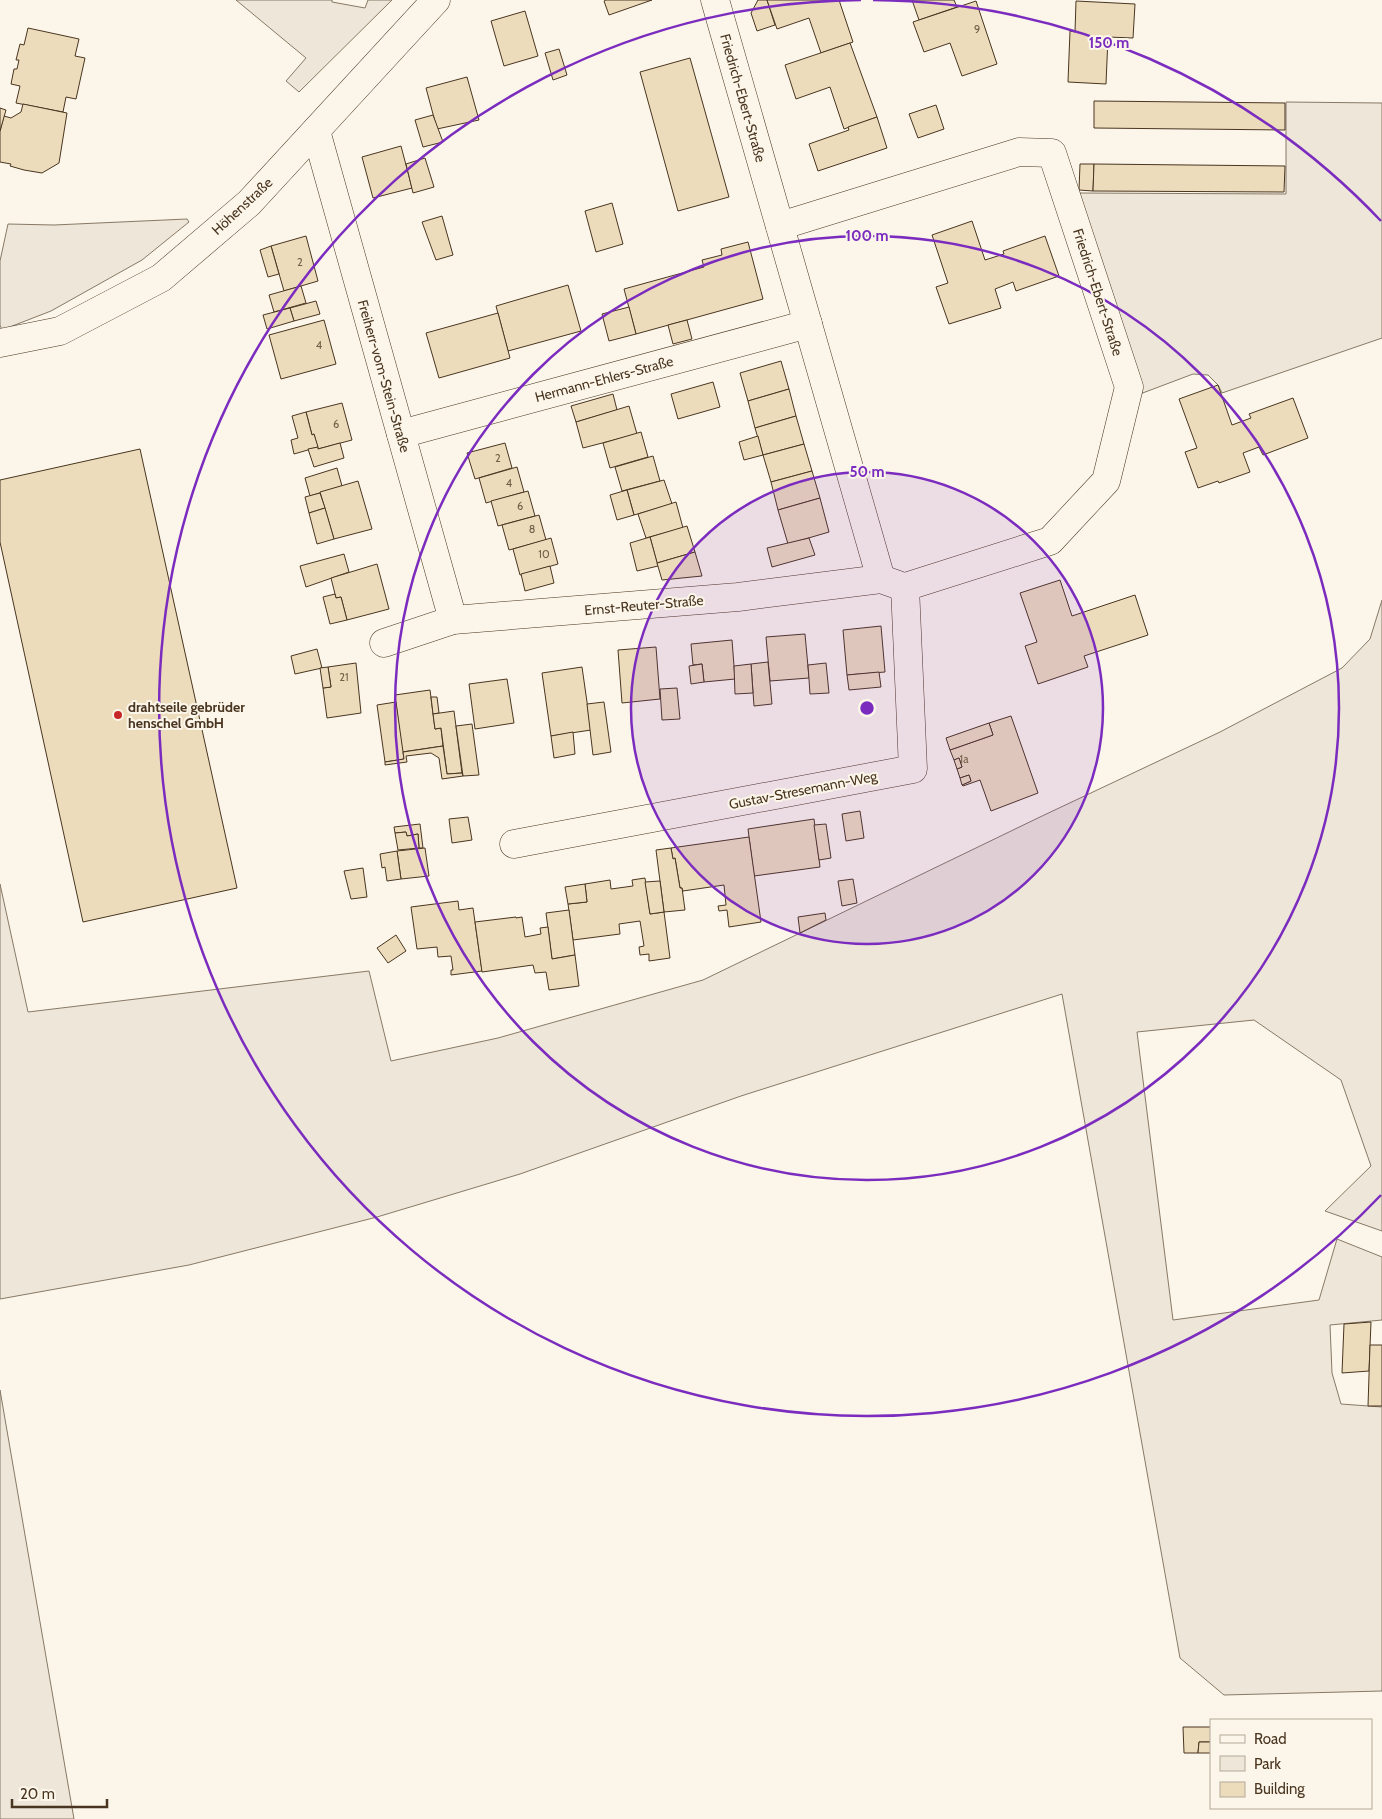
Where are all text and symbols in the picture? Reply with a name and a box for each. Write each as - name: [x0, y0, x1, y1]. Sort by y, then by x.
- house number: 9: [974, 22, 980, 36]
- street label: Friedrich-Ebert-Straße: [716, 32, 770, 164]
- text: 150 m: [1089, 34, 1129, 52]
- street label: Höhenstraße: [208, 173, 276, 239]
- street label: Friedrich-Ebert-Straße: [1069, 226, 1127, 358]
- text: 100 m: [845, 227, 889, 245]
- house number: 2: [297, 255, 303, 269]
- street label: Freiherr-vom-Stein-Straße: [354, 298, 414, 454]
- house number: 4: [316, 338, 323, 352]
- street label: Hermann-Ehlers-Straße: [533, 352, 675, 406]
- house number: 6: [333, 417, 339, 431]
- house number: 2: [495, 451, 501, 465]
- text: 50 m: [849, 463, 885, 481]
- house number: 4: [506, 476, 513, 490]
- house number: 6: [517, 499, 523, 513]
- house number: 8: [529, 522, 535, 536]
- house number: 10: [538, 547, 550, 561]
- street label: Ernst-Reuter-Straße: [584, 591, 704, 619]
- house number: 21: [339, 670, 349, 684]
- place label: drahtseile gebrüder henschel GmbH: [128, 698, 245, 732]
- centre of rings: [858, 699, 876, 717]
- marker: drahtseile gebrüder henschel GmbH: [112, 709, 124, 721]
- house number: 1a: [960, 752, 969, 766]
- street label: Gustav-Stresemann-Weg: [727, 767, 880, 813]
- legend: [1210, 1719, 1372, 1809]
- text: Road: [1254, 1730, 1287, 1748]
- text: Park: [1254, 1755, 1281, 1773]
- scale bar: [12, 1776, 108, 1808]
- text: Building: [1254, 1780, 1305, 1798]
- text: 20 m: [20, 1785, 55, 1803]

